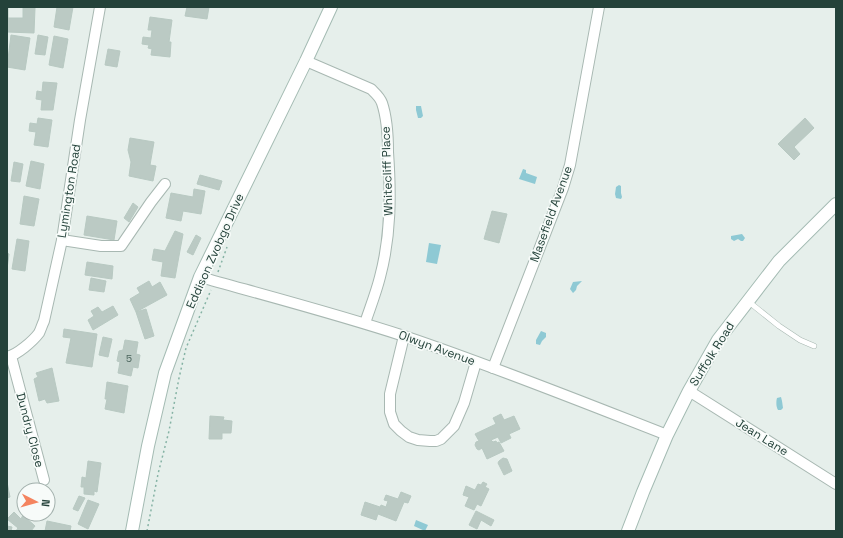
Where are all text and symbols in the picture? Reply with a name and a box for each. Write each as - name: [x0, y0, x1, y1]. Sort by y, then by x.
- street label: Whitecliff Place: [377, 126, 397, 216]
- street label: Lymington Road: [54, 143, 84, 239]
- street label: Masefield Avenue: [526, 164, 576, 264]
- street label: Eddison Zvobgo Drive: [182, 191, 248, 311]
- street label: Suffolk Road: [686, 319, 738, 389]
- street label: Olwyn Avenue: [396, 327, 478, 369]
- house number: 5: [126, 352, 132, 365]
- street label: Dundry Close: [12, 391, 48, 469]
- street label: Jean Lane: [733, 415, 791, 459]
- north arrow: [16, 482, 56, 522]
- text: N: [39, 499, 53, 507]

